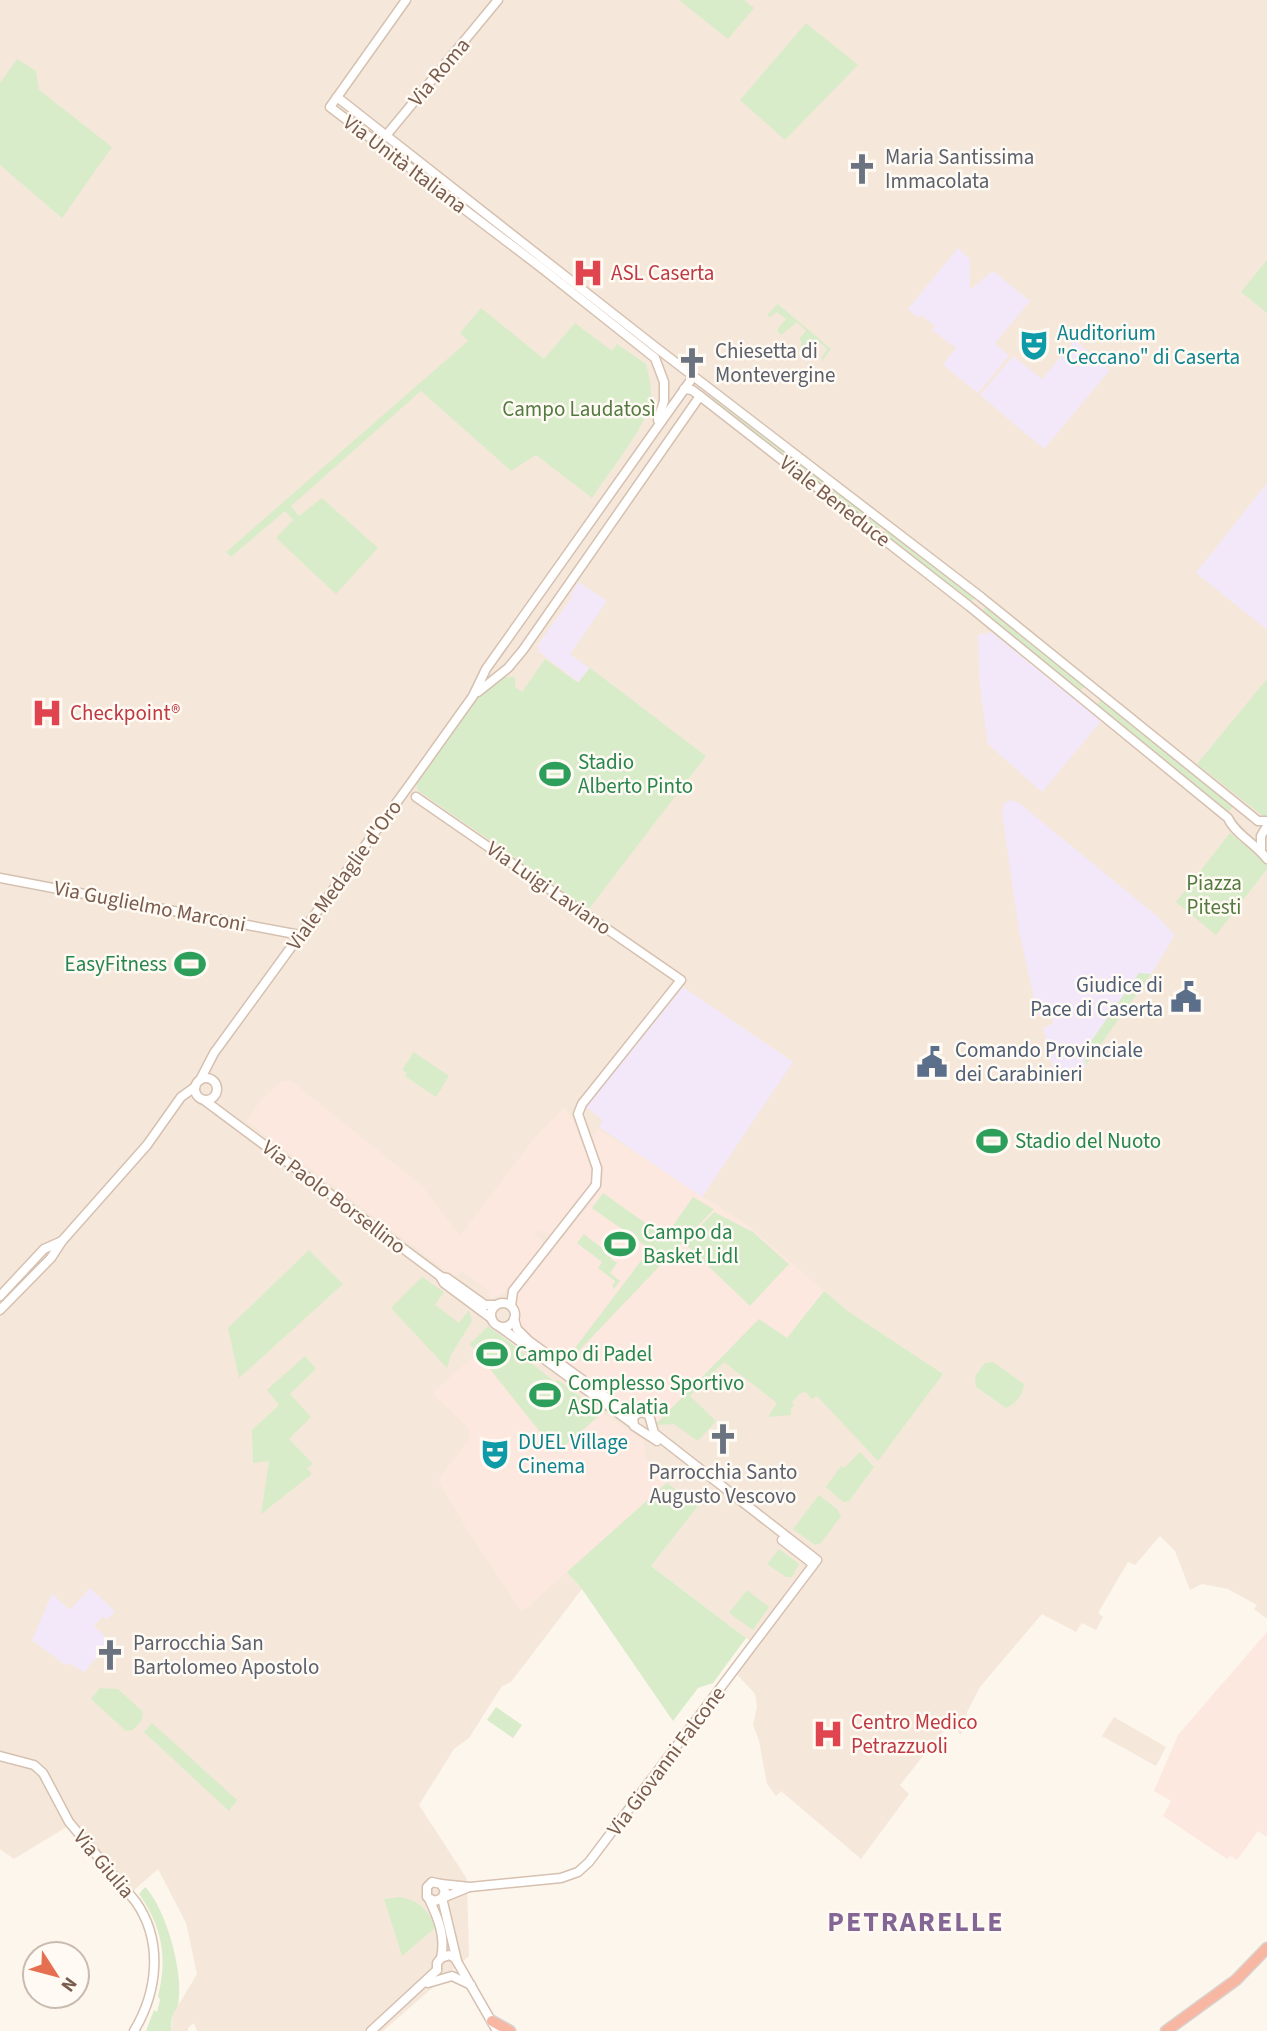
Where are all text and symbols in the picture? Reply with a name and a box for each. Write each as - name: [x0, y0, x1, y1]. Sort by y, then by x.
- street label: Via Roma: [401, 31, 477, 113]
- street label: Via Unità Italiana: [337, 107, 473, 221]
- place label: Maria Santissima Immacolata: [885, 142, 1034, 196]
- church icon: Maria Santissima Immacolata: [845, 152, 879, 186]
- hospital icon: ASL Caserta: [571, 256, 605, 290]
- place label: ASL Caserta: [611, 258, 714, 288]
- place label: Auditorium "Ceccano" di Caserta: [1057, 318, 1240, 372]
- theatre icon: Auditorium "Ceccano" di Caserta: [1017, 328, 1051, 362]
- place label: Chiesetta di Montevergine: [715, 336, 835, 390]
- church icon: Chiesetta di Montevergine: [675, 346, 709, 380]
- park label: Campo Laudatosì: [502, 394, 656, 424]
- street label: Viale Beneduce: [773, 448, 897, 554]
- hospital icon: Checkpoint®: [30, 696, 64, 730]
- place label: Checkpoint®: [70, 698, 180, 728]
- place label: Stadio Alberto Pinto: [578, 747, 693, 801]
- sports icon: Stadio Alberto Pinto: [538, 757, 572, 791]
- street label: Viale Medaglie d'Oro: [279, 794, 409, 956]
- street label: Via Luigi Laviano: [480, 834, 618, 942]
- park label: Piazza Pitesti: [1186, 868, 1242, 922]
- street label: Via Guglielmo Marconi: [51, 873, 249, 939]
- sports icon: EasyFitness: [173, 947, 207, 981]
- place label: EasyFitness: [65, 949, 167, 979]
- place label: Giudice di Pace di Caserta: [1030, 970, 1163, 1024]
- public building icon: Giudice di Pace di Caserta: [1169, 980, 1203, 1014]
- place label: Comando Provinciale dei Carabinieri: [955, 1035, 1143, 1089]
- public building icon: Comando Provinciale dei Carabinieri: [915, 1045, 949, 1079]
- sports icon: Stadio del Nuoto: [975, 1124, 1009, 1158]
- place label: Stadio del Nuoto: [1015, 1126, 1161, 1156]
- street label: Via Paolo Borsellino: [256, 1133, 412, 1261]
- place label: Campo da Basket Lidl: [643, 1217, 739, 1271]
- sports icon: Campo da Basket Lidl: [603, 1227, 637, 1261]
- sports icon: Campo di Padel: [475, 1337, 509, 1371]
- place label: Campo di Padel: [515, 1339, 652, 1369]
- place label: Complesso Sportivo ASD Calatia: [568, 1368, 744, 1422]
- sports icon: Complesso Sportivo ASD Calatia: [528, 1378, 562, 1412]
- church icon: Parrocchia Santo Augusto Vescovo: [706, 1422, 740, 1456]
- place label: DUEL Village Cinema: [518, 1427, 628, 1481]
- theatre icon: DUEL Village Cinema: [478, 1437, 512, 1471]
- place label: Parrocchia Santo Augusto Vescovo: [649, 1457, 797, 1511]
- place label: Parrocchia San Bartolomeo Apostolo: [133, 1628, 319, 1682]
- church icon: Parrocchia San Bartolomeo Apostolo: [93, 1638, 127, 1672]
- street label: Via Giovanni Falcone: [600, 1680, 732, 1842]
- place label: Centro Medico Petrazzuoli: [851, 1707, 978, 1761]
- hospital icon: Centro Medico Petrazzuoli: [811, 1717, 845, 1751]
- street label: Via Giulia: [66, 1823, 142, 1905]
- district label: PETRARELLE: [827, 1902, 1005, 1942]
- north arrow: [21, 1940, 91, 2010]
- text: N: [54, 1971, 83, 1997]

